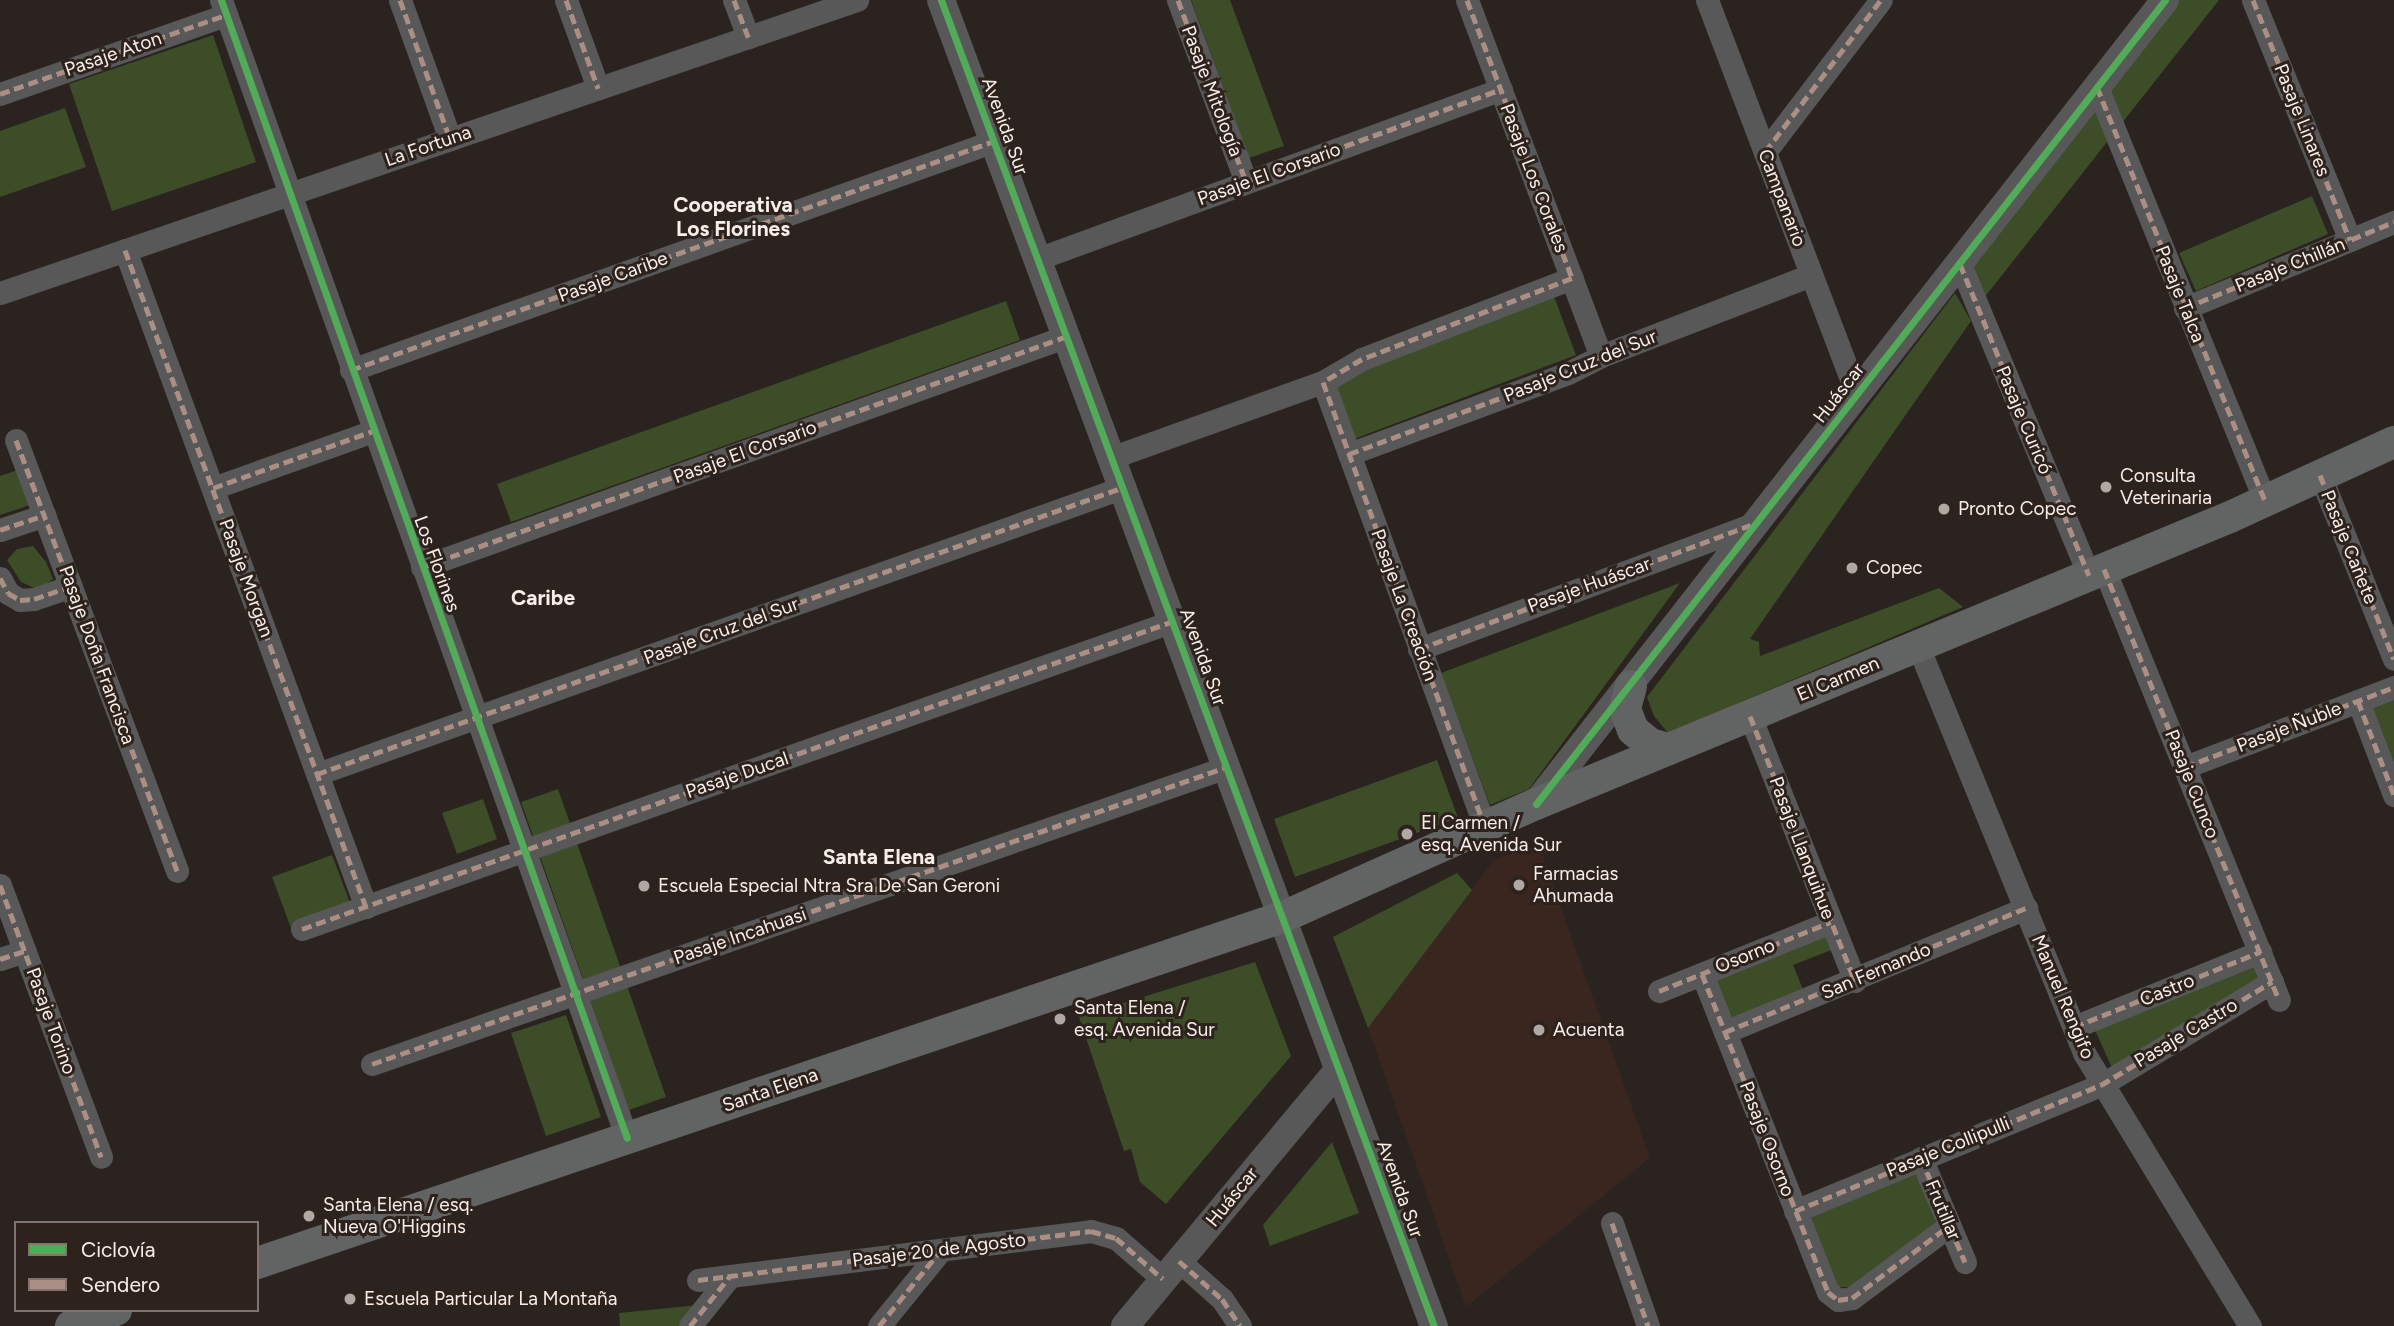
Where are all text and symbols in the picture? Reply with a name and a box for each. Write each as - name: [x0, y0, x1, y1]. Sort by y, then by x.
- street label: Pasaje Mitología: [1177, 22, 1247, 160]
- street label: Pasaje Aton: [62, 27, 164, 81]
- street label: Pasaje Linares: [2269, 60, 2335, 180]
- street label: Avenida Sur: [977, 74, 1033, 178]
- street label: Pasaje Los Corales: [1495, 100, 1573, 256]
- street label: La Fortuna: [382, 121, 474, 171]
- street label: Pasaje El Corsario: [1194, 137, 1344, 211]
- street label: Campanario: [1753, 146, 1811, 250]
- district label: Cooperativa Los Florines: [673, 192, 793, 242]
- street label: Pasaje Chillán: [2232, 233, 2348, 297]
- street label: Pasaje Talca: [2150, 242, 2210, 346]
- street label: Pasaje Caribe: [555, 247, 671, 307]
- street label: Pasaje Cruz del Sur: [1500, 325, 1660, 407]
- street label: Huáscar: [1809, 358, 1869, 428]
- street label: Pasaje Curicó: [1991, 362, 2057, 478]
- street label: Pasaje El Corsario: [670, 415, 820, 489]
- place label: Consulta Veterinaria: [2120, 465, 2212, 509]
- marker: Consulta Veterinaria: [2098, 479, 2114, 495]
- street label: Pasaje Cañete: [2316, 487, 2382, 607]
- place label: Pronto Copec: [1958, 498, 2076, 520]
- marker: Pronto Copec: [1936, 501, 1952, 517]
- street label: Los Florines: [409, 513, 465, 615]
- street label: Pasaje Morgan: [214, 516, 278, 640]
- street label: Pasaje La Creación: [1366, 526, 1442, 684]
- street label: Pasaje Huáscar: [1524, 552, 1654, 618]
- place label: Copec: [1866, 557, 1923, 579]
- marker: Copec: [1844, 560, 1860, 576]
- street label: Pasaje Doña Francisca: [54, 562, 140, 748]
- district label: Caribe: [511, 585, 575, 611]
- street label: Pasaje Cruz del Sur: [640, 592, 802, 670]
- street label: Avenida Sur: [1175, 605, 1231, 709]
- street label: El Carmen: [1793, 651, 1883, 707]
- street label: Pasaje Ñuble: [2233, 697, 2345, 757]
- street label: Pasaje Cunco: [2160, 726, 2224, 842]
- street label: Pasaje Ducal: [683, 747, 791, 803]
- street label: Pasaje Llanquihue: [1764, 773, 1840, 923]
- place label: El Carmen / esq. Avenida Sur: [1421, 812, 1562, 856]
- marker: El Carmen / esq. Avenida Sur: [1399, 826, 1415, 842]
- district label: Santa Elena: [823, 844, 935, 870]
- place label: Farmacias Ahumada: [1533, 863, 1618, 907]
- place label: Escuela Especial Ntra Sra De San Geroni: [658, 875, 1000, 897]
- marker: Farmacias Ahumada: [1511, 877, 1527, 893]
- marker: Escuela Especial Ntra Sra De San Geroni: [636, 878, 652, 894]
- street label: Pasaje Incahuasi: [671, 903, 809, 969]
- street label: Manuel Rengifo: [2027, 932, 2099, 1062]
- street label: Osorno: [1712, 934, 1778, 978]
- street label: San Fernando: [1818, 938, 1934, 1004]
- street label: Pasaje Torino: [21, 964, 81, 1078]
- street label: Castro: [2136, 969, 2198, 1011]
- street label: Pasaje Castro: [2130, 993, 2242, 1073]
- place label: Santa Elena / esq. Avenida Sur: [1074, 997, 1215, 1041]
- marker: Santa Elena / esq. Avenida Sur: [1052, 1011, 1068, 1027]
- place label: Acuenta: [1553, 1019, 1624, 1041]
- marker: Acuenta: [1531, 1022, 1547, 1038]
- street label: Santa Elena: [719, 1063, 821, 1117]
- street label: Pasaje Osorno: [1735, 1078, 1799, 1200]
- street label: Pasaje Collipulli: [1883, 1112, 2013, 1182]
- street label: Avenida Sur: [1372, 1137, 1428, 1241]
- street label: Huáscar: [1201, 1163, 1263, 1231]
- street label: Frutillar: [1920, 1176, 1966, 1244]
- place label: Santa Elena / esq. Nueva O'Higgins: [323, 1194, 474, 1238]
- marker: Santa Elena / esq. Nueva O'Higgins: [301, 1208, 317, 1224]
- legend: [14, 1221, 259, 1312]
- street label: Pasaje 20 de Agosto: [851, 1228, 1027, 1272]
- text: Ciclovía: [81, 1237, 155, 1262]
- text: Sendero: [81, 1272, 160, 1297]
- place label: Escuela Particular La Montaña: [364, 1288, 617, 1310]
- marker: Escuela Particular La Montaña: [342, 1291, 358, 1307]

